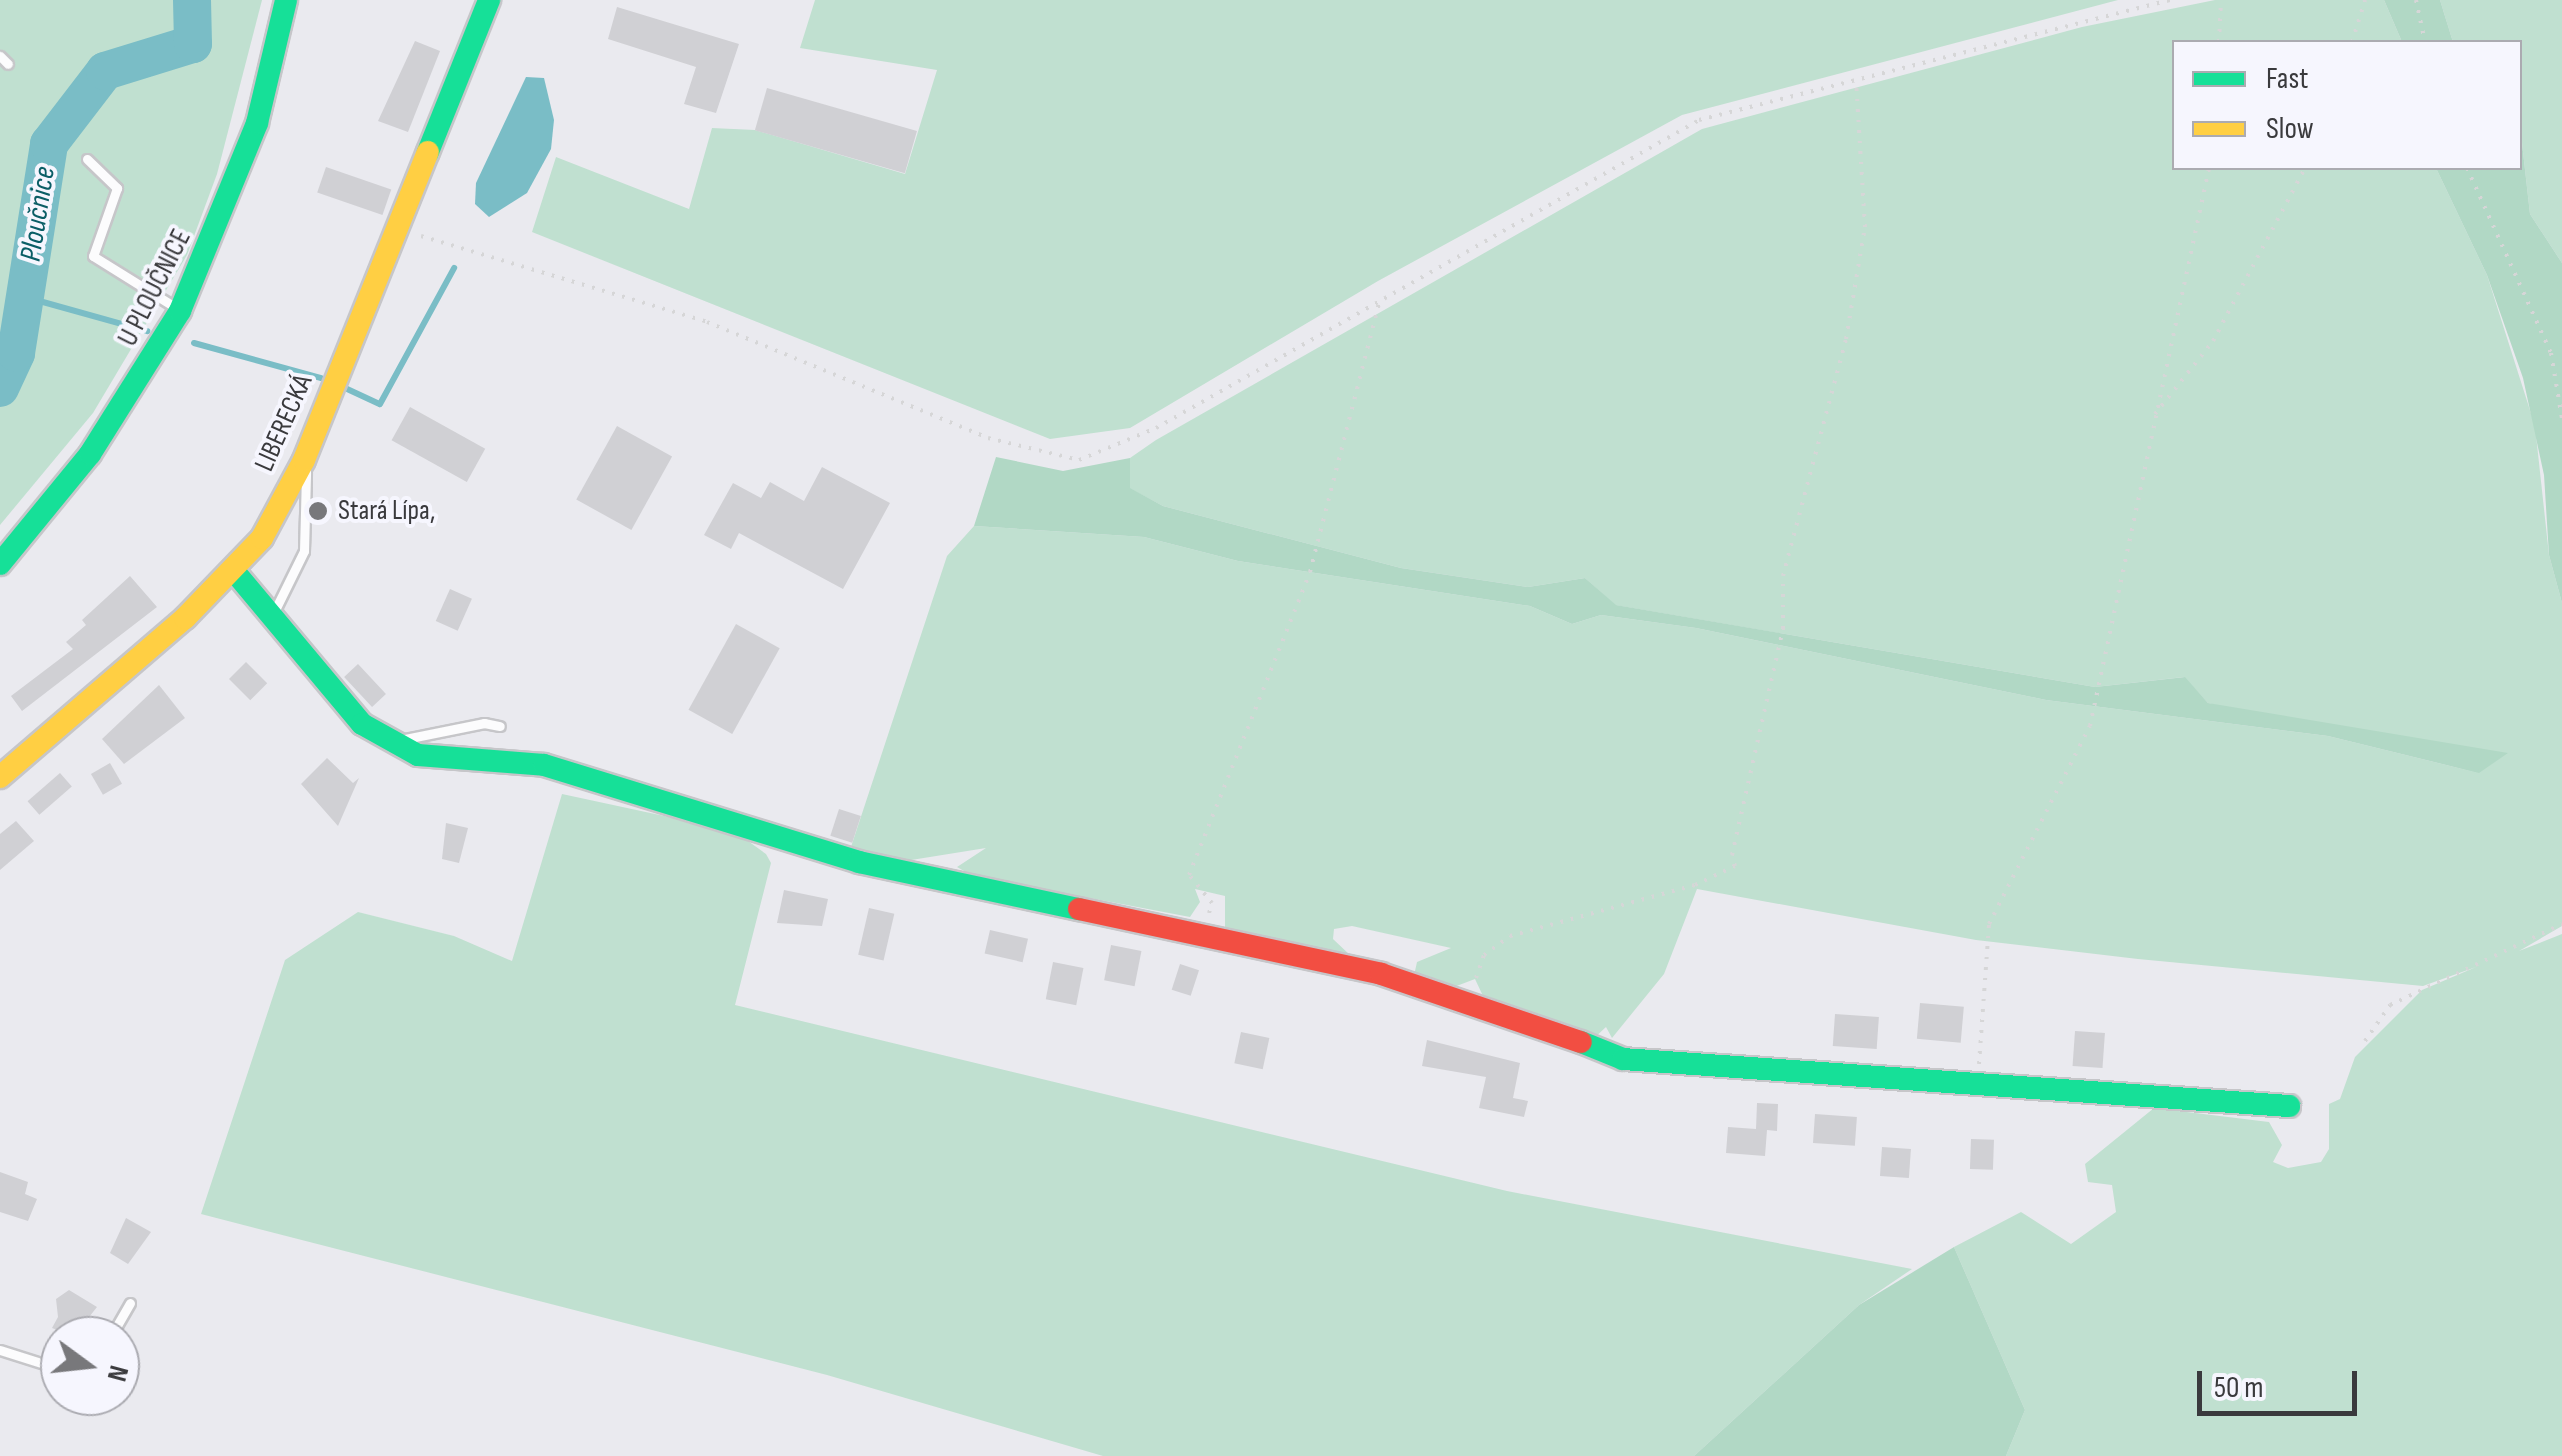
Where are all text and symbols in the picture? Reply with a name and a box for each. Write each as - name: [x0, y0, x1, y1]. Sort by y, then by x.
- legend: [2172, 40, 2522, 170]
- text: Fast: [2266, 61, 2308, 97]
- text: Slow: [2266, 111, 2314, 147]
- water label: Ploučnice: [13, 164, 63, 264]
- street label: U PLOUČNICE: [111, 224, 199, 352]
- street label: LIBERECKÁ: [248, 369, 320, 477]
- place label: Stará Lípa,: [338, 494, 435, 528]
- marker: Stará Lípa,: [307, 500, 329, 522]
- north arrow: [40, 1316, 140, 1416]
- scale bar: [2202, 1351, 2362, 1413]
- text: N: [100, 1362, 135, 1385]
- text: 50 m: [2214, 1370, 2263, 1406]

